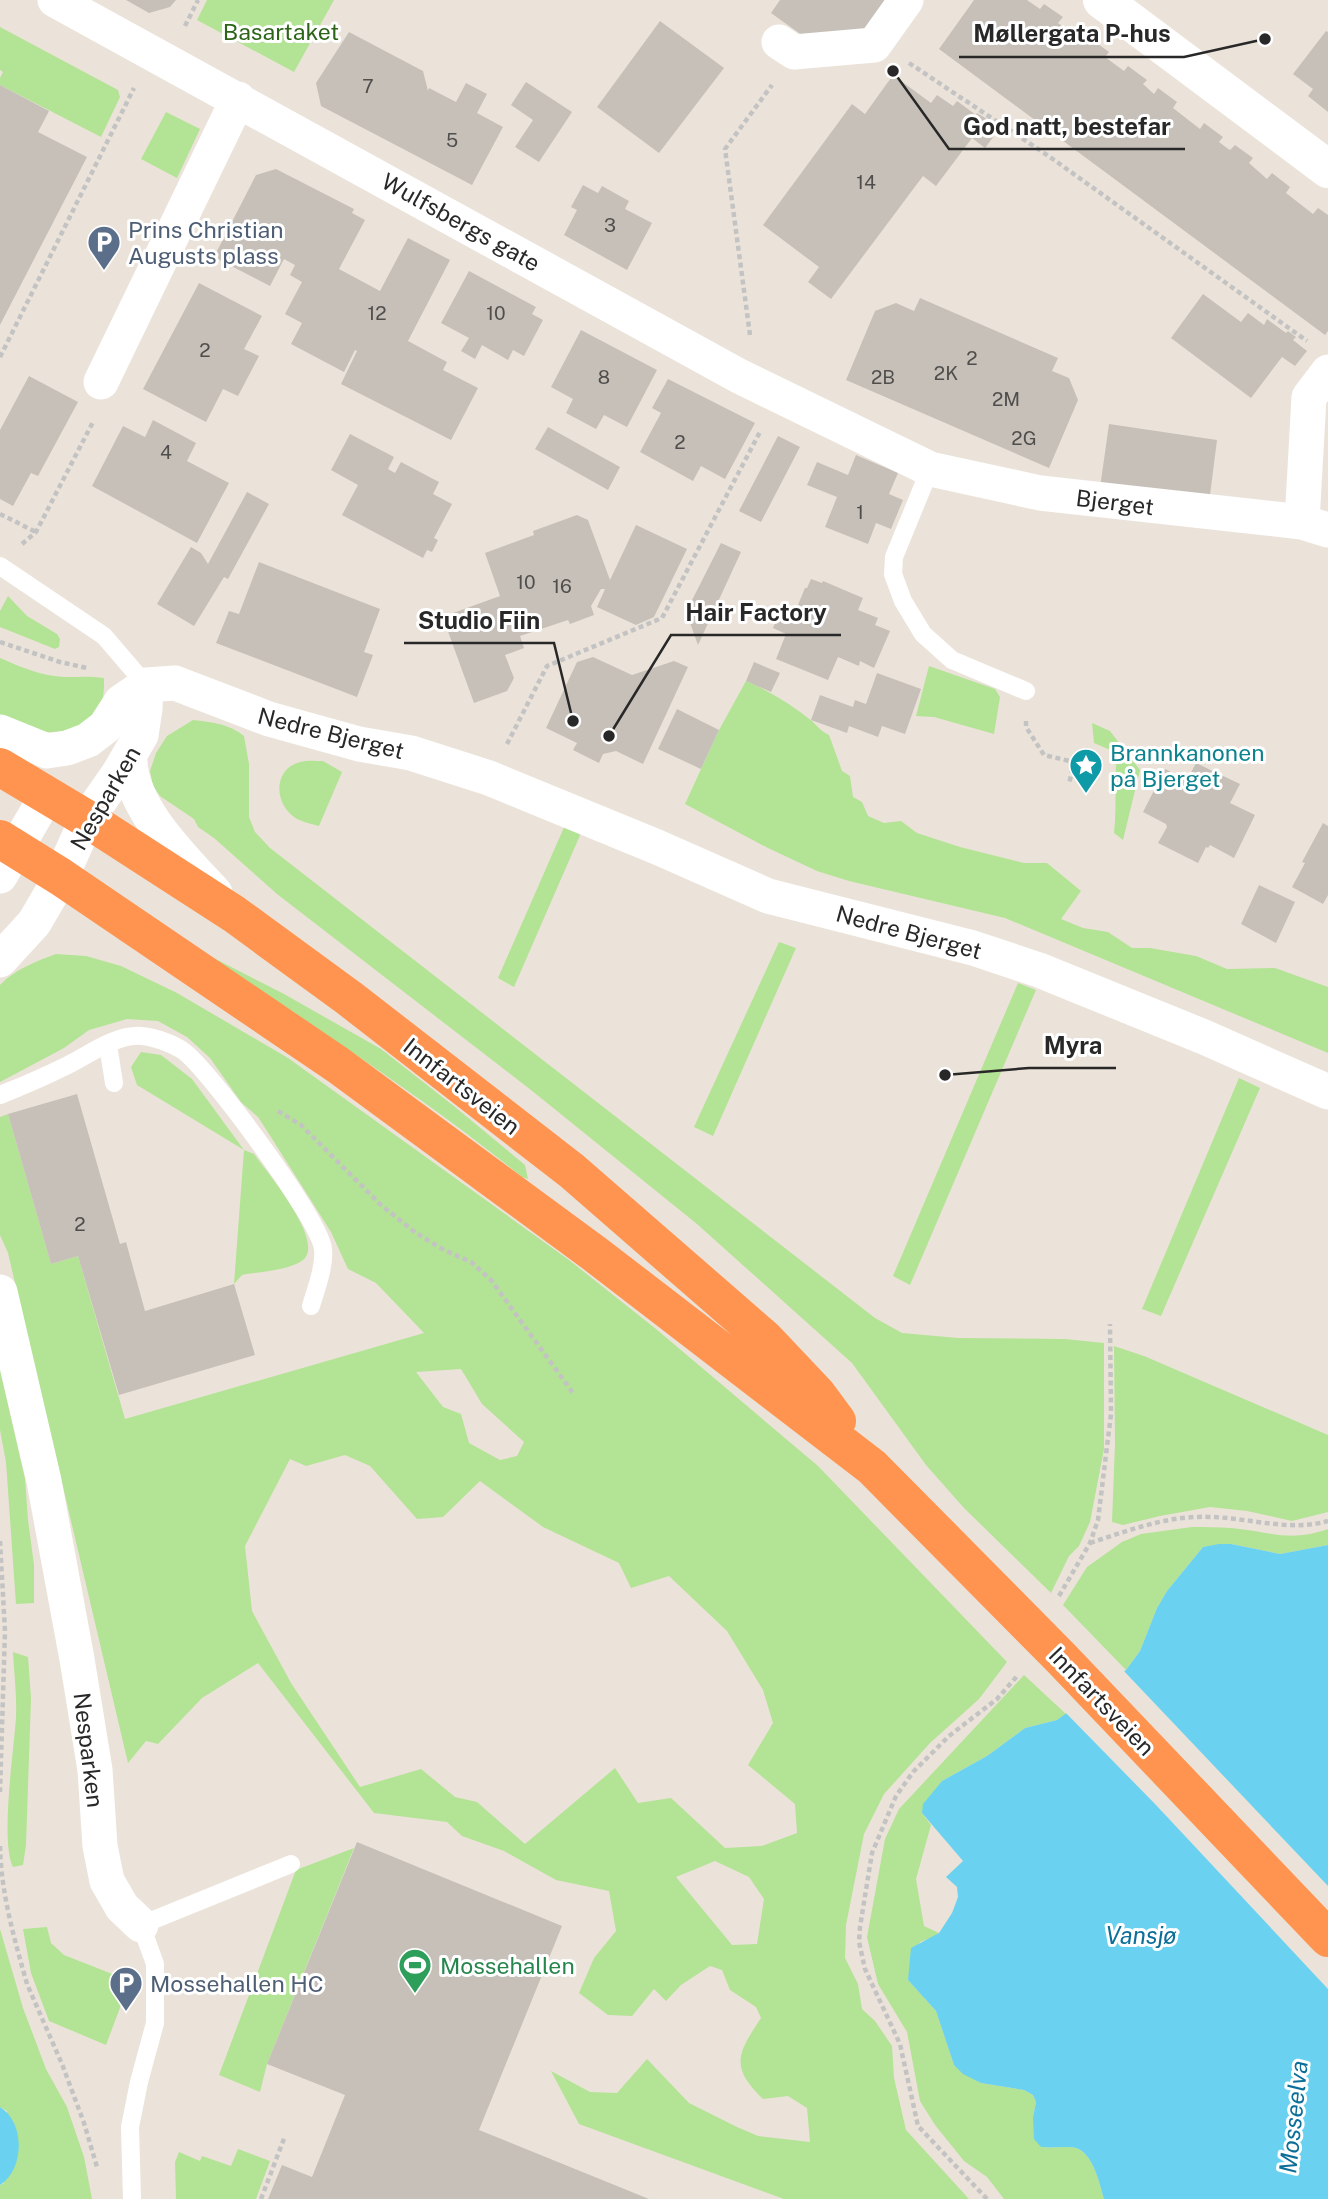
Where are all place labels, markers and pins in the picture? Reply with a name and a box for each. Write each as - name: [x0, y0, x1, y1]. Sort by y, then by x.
- callout: Møllergata P-hus: [959, 12, 1184, 57]
- callout: God natt, bestefar: [949, 104, 1185, 149]
- place label: Prins Christian Augusts plass: [128, 216, 284, 269]
- parking icon: Prins Christian Augusts plass: [85, 223, 123, 272]
- callout: Hair Factory: [671, 590, 841, 635]
- callout: Studio Fiin: [404, 598, 554, 643]
- place label: Brannkanonen på Bjerget: [1110, 739, 1264, 792]
- place icon: Brannkanonen på Bjerget: [1067, 746, 1105, 795]
- callout: Myra: [1029, 1023, 1116, 1068]
- sports icon: Mossehallen: [396, 1946, 434, 1995]
- place label: Mossehallen: [440, 1952, 575, 1979]
- parking icon: Mossehallen HC: [107, 1964, 145, 2013]
- place label: Mossehallen HC: [150, 1970, 324, 1997]

